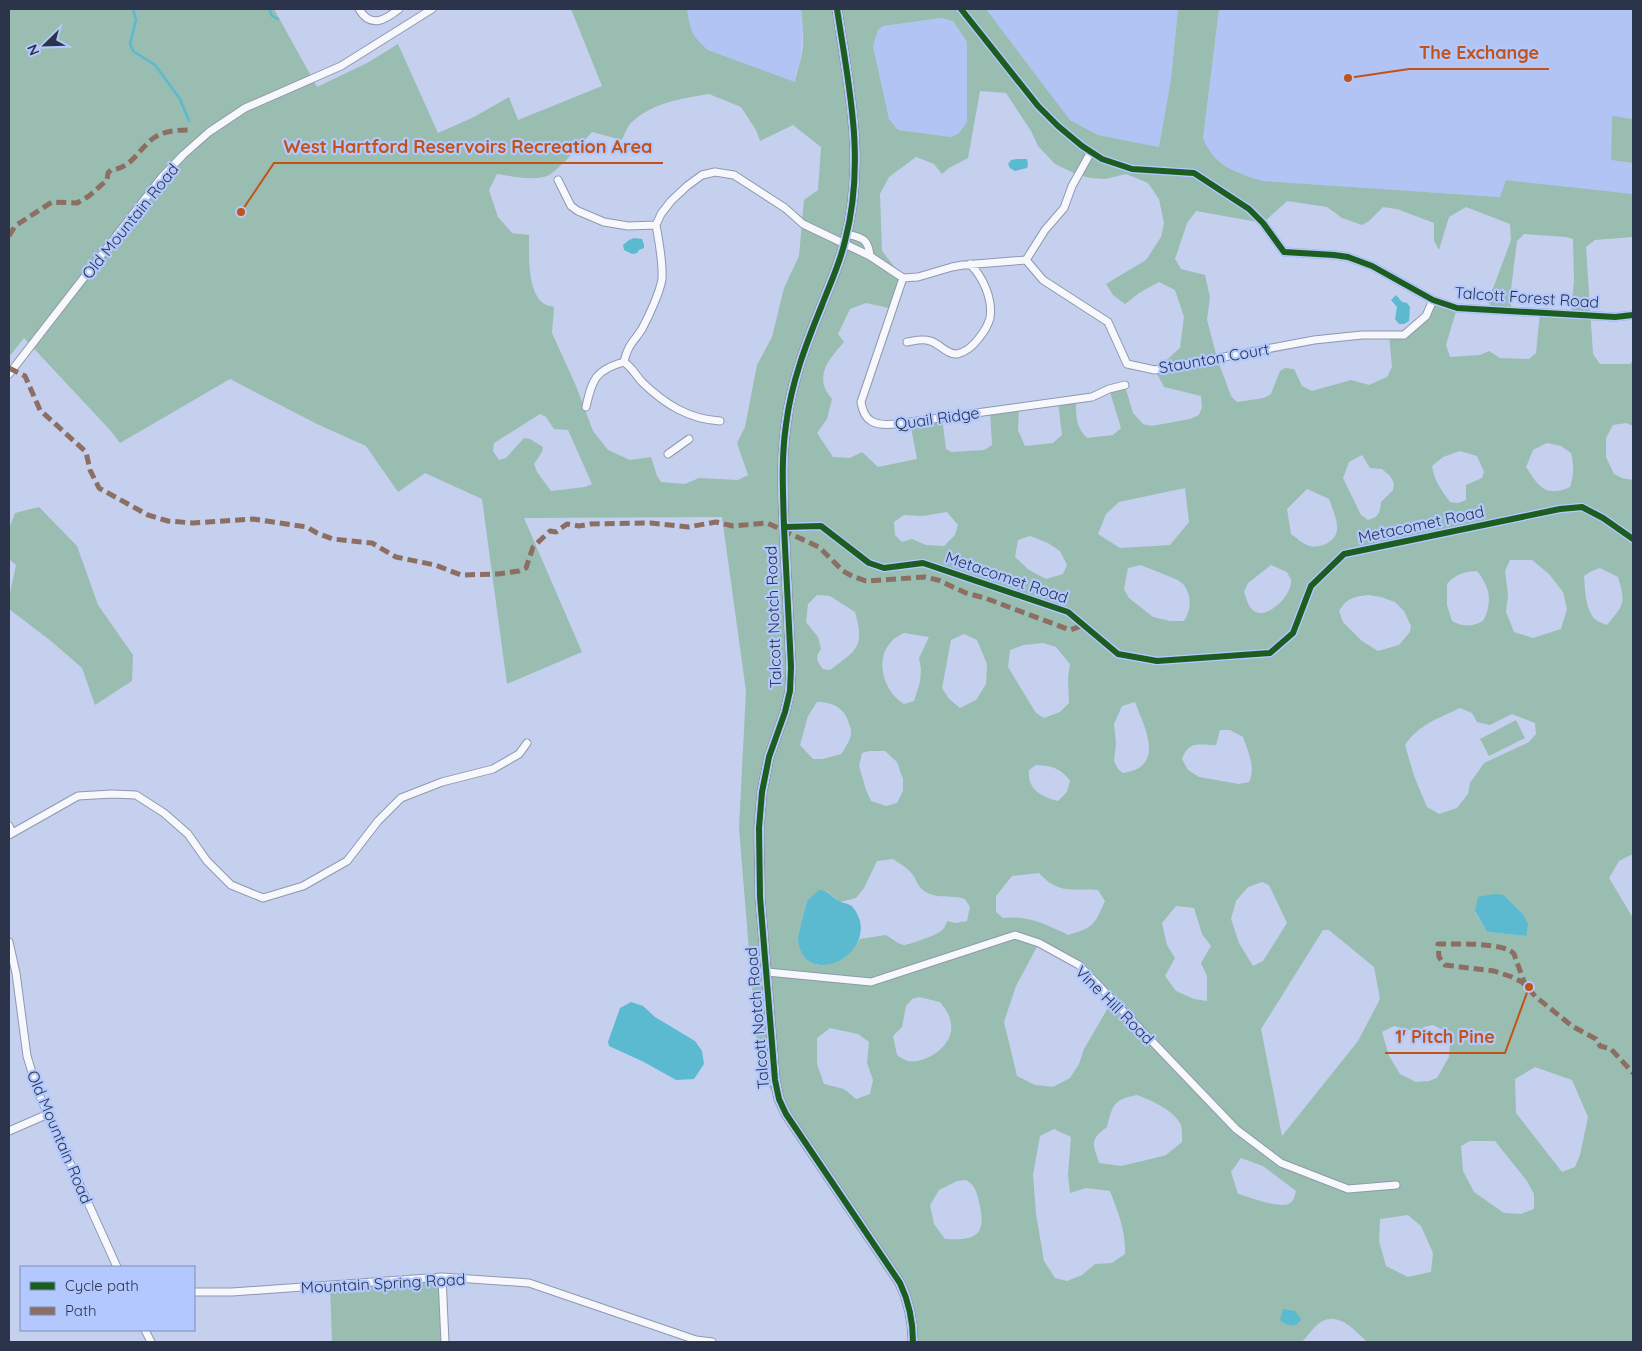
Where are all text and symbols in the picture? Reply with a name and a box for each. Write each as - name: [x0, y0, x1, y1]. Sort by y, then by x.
- north arrow: [20, 20, 70, 70]
- callout: The Exchange: [1409, 36, 1549, 69]
- text: The Exchange: [1419, 41, 1539, 64]
- text: N: [23, 42, 43, 58]
- callout: West Hartford Reservoirs Recreation Area: [274, 130, 663, 163]
- text: West Hartford Reservoirs Recreation Area: [284, 135, 652, 158]
- street label: Old Mountain Road: [77, 159, 183, 283]
- street label: Talcott Forest Road: [1454, 282, 1600, 312]
- street label: Staunton Court: [1157, 338, 1271, 378]
- street label: Quail Ridge: [893, 402, 981, 434]
- street label: Metacomet Road: [1356, 501, 1486, 547]
- street label: Talcott Notch Road: [761, 545, 785, 689]
- street label: Metacomet Road: [943, 547, 1071, 607]
- street label: Talcott Notch Road: [741, 946, 773, 1090]
- street label: Vine Hill Road: [1071, 961, 1159, 1049]
- callout: 1' Pitch Pine: [1385, 1020, 1505, 1053]
- text: 1' Pitch Pine: [1395, 1025, 1495, 1048]
- street label: Old Mountain Road: [23, 1067, 97, 1207]
- legend: [20, 1266, 195, 1331]
- street label: Mountain Spring Road: [300, 1269, 466, 1297]
- text: Cycle path: [65, 1276, 139, 1295]
- text: Path: [65, 1301, 97, 1320]

